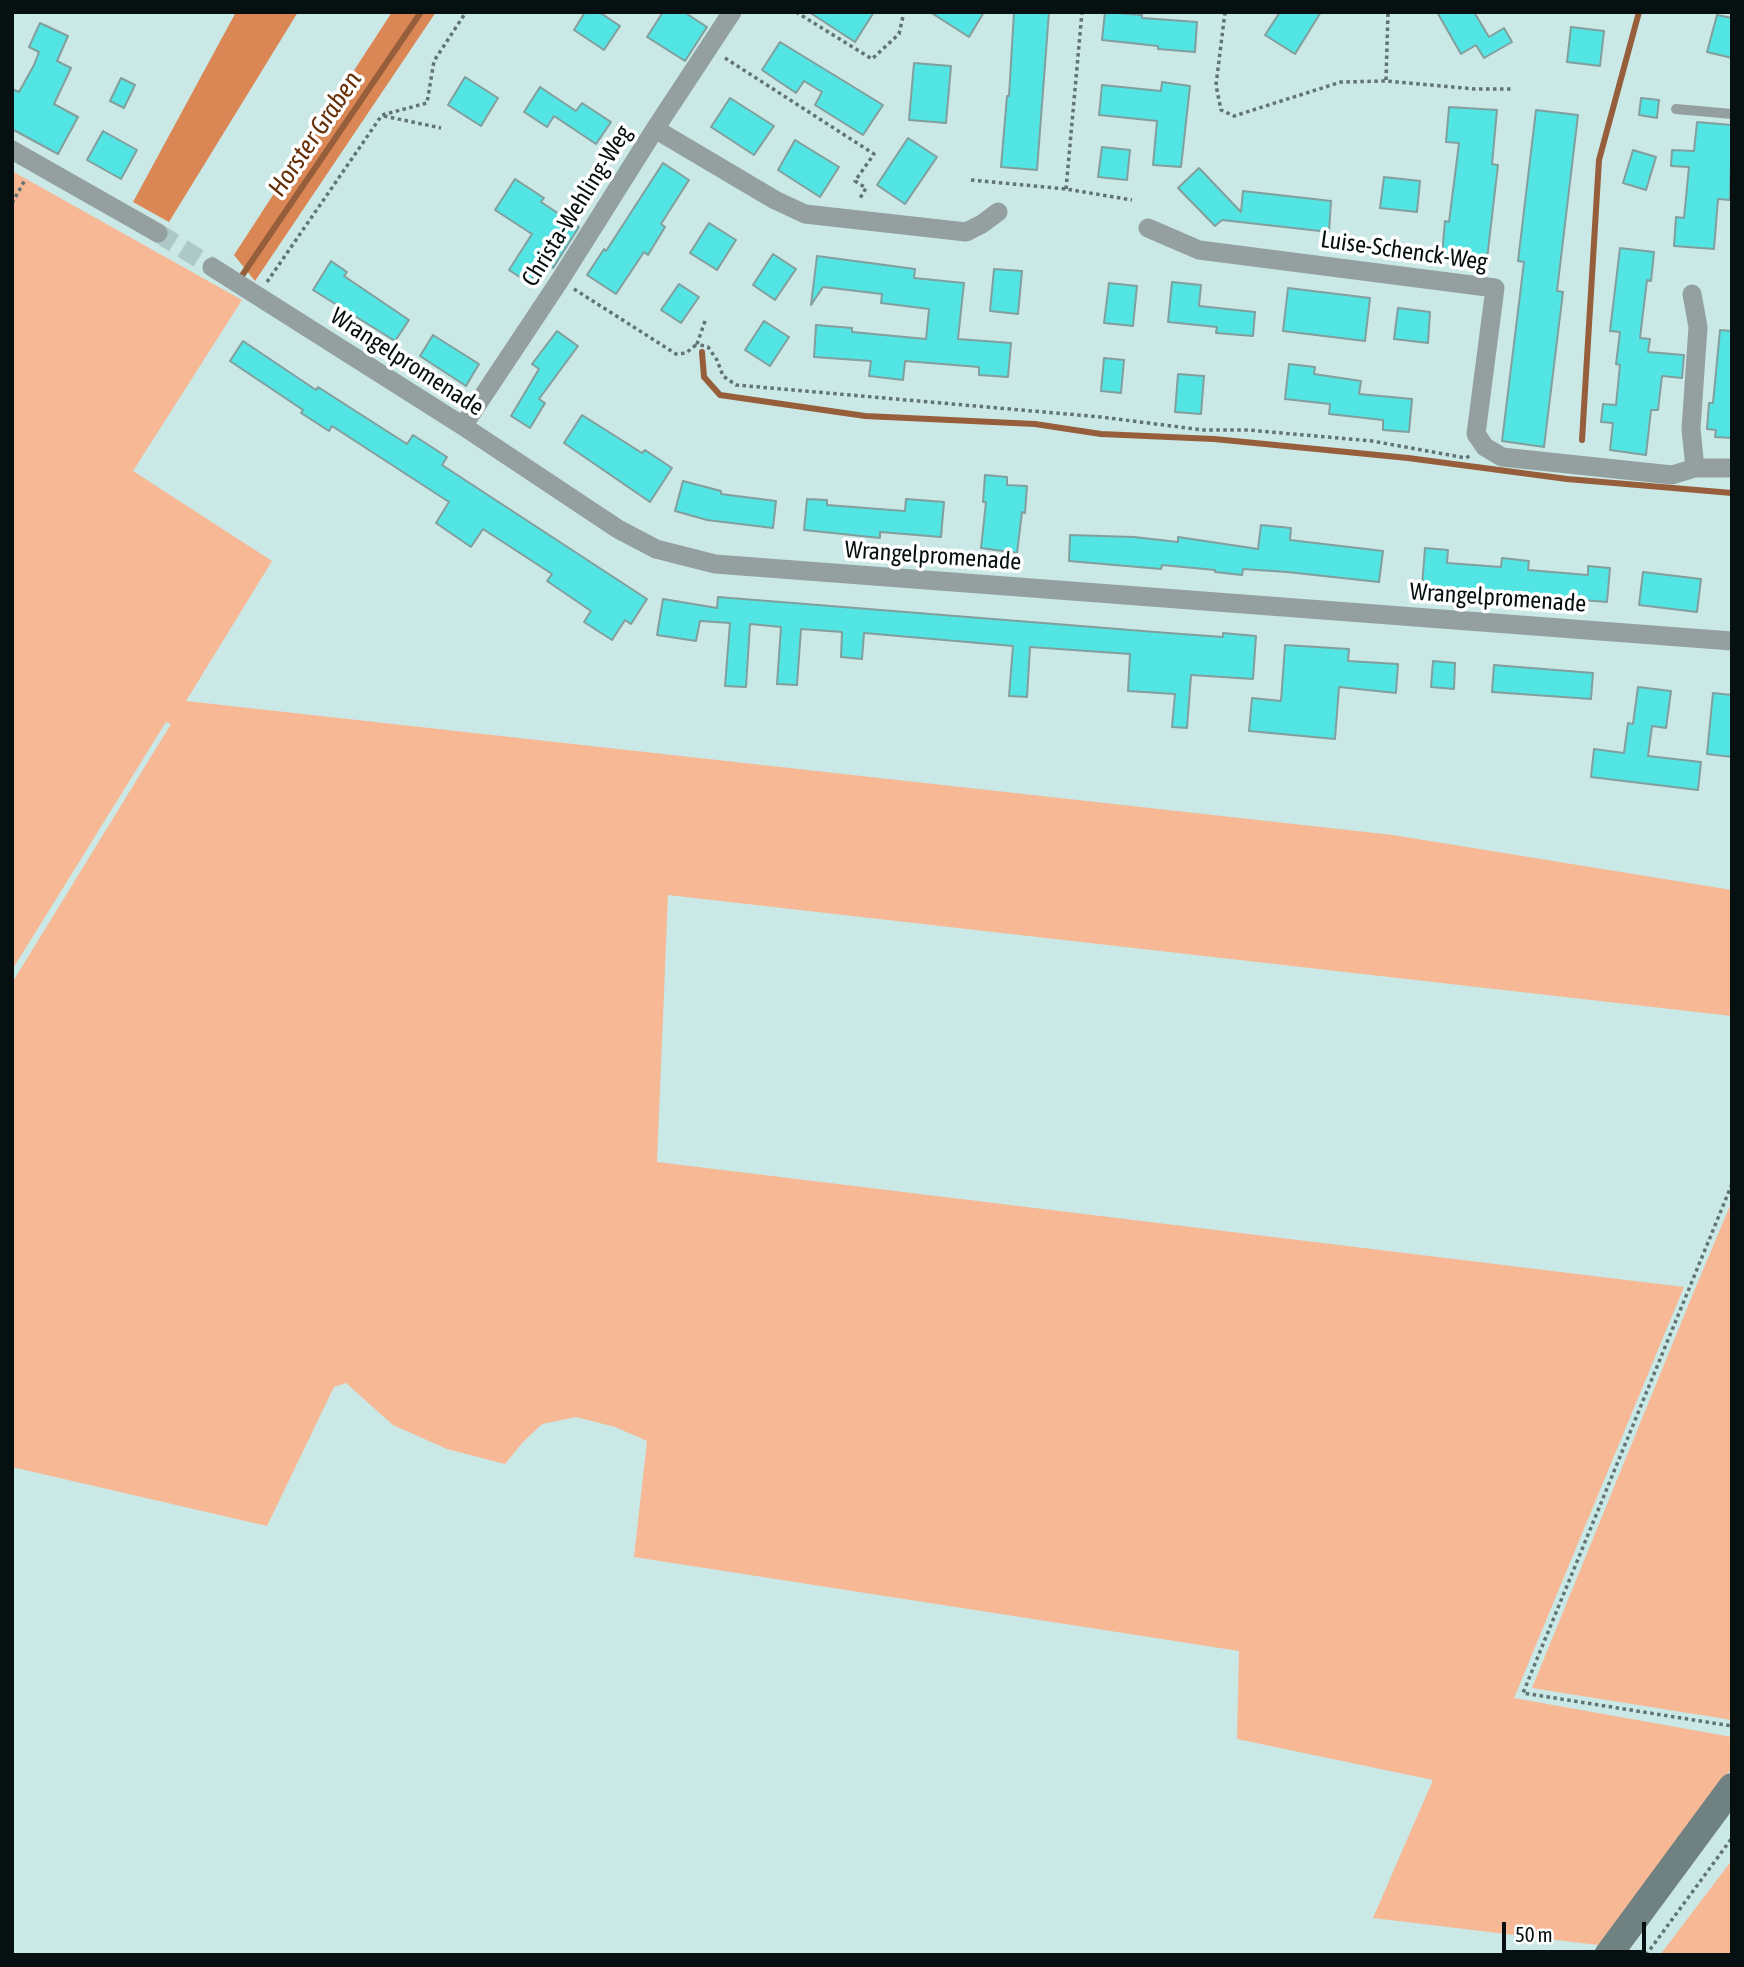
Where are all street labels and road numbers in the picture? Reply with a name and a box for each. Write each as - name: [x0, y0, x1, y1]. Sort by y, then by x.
- street label: Christa-Wehling-Weg: [516, 120, 638, 292]
- street label: Luise-Schenck-Weg: [1319, 225, 1489, 277]
- street label: Wrangelpromenade: [325, 302, 489, 422]
- street label: Wrangelpromenade: [844, 535, 1022, 577]
- street label: Wrangelpromenade: [1409, 577, 1587, 619]

